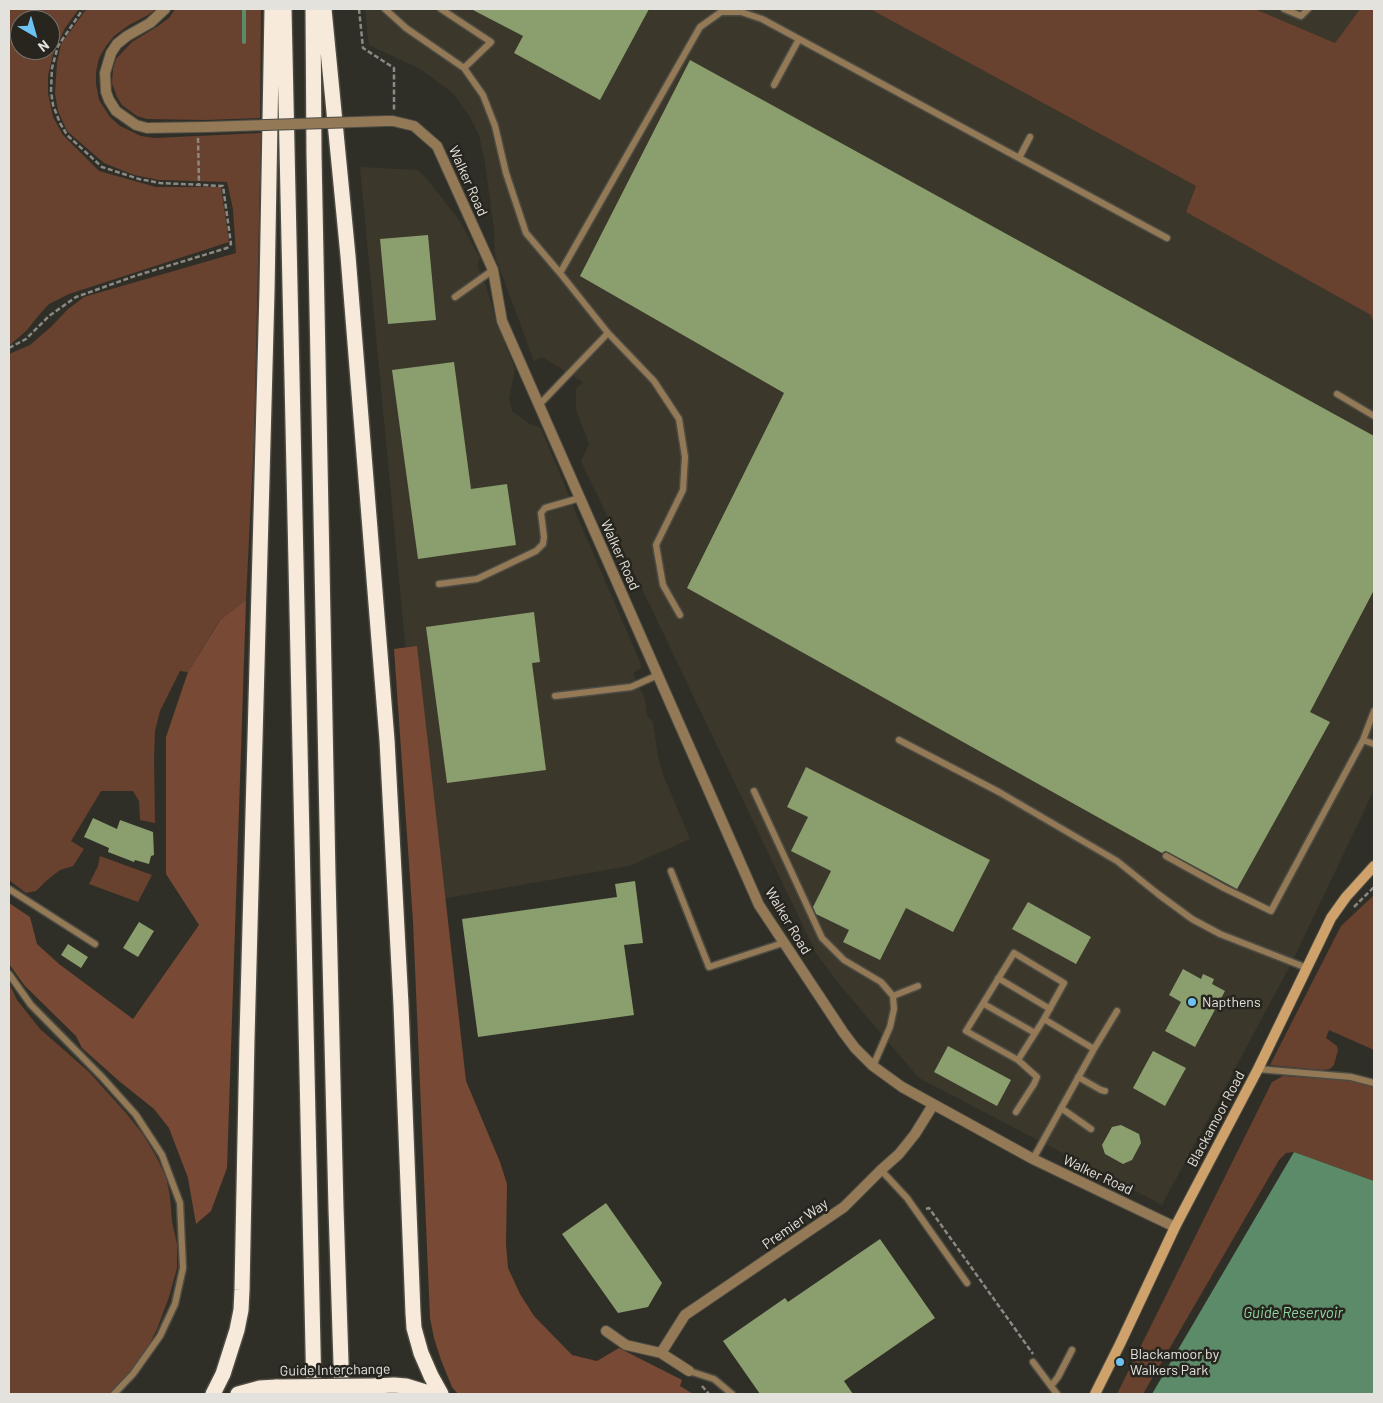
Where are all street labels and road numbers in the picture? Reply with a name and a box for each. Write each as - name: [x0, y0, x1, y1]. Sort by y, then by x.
- street label: Walker Road: [445, 143, 491, 219]
- street label: Walker Road: [597, 517, 643, 593]
- street label: Walker Road: [761, 885, 815, 957]
- street label: Blackamoor Road: [1184, 1068, 1248, 1170]
- street label: Walker Road: [1060, 1152, 1136, 1198]
- street label: Premier Way: [759, 1195, 831, 1253]
- street label: Guide Interchange: [280, 1361, 390, 1379]

